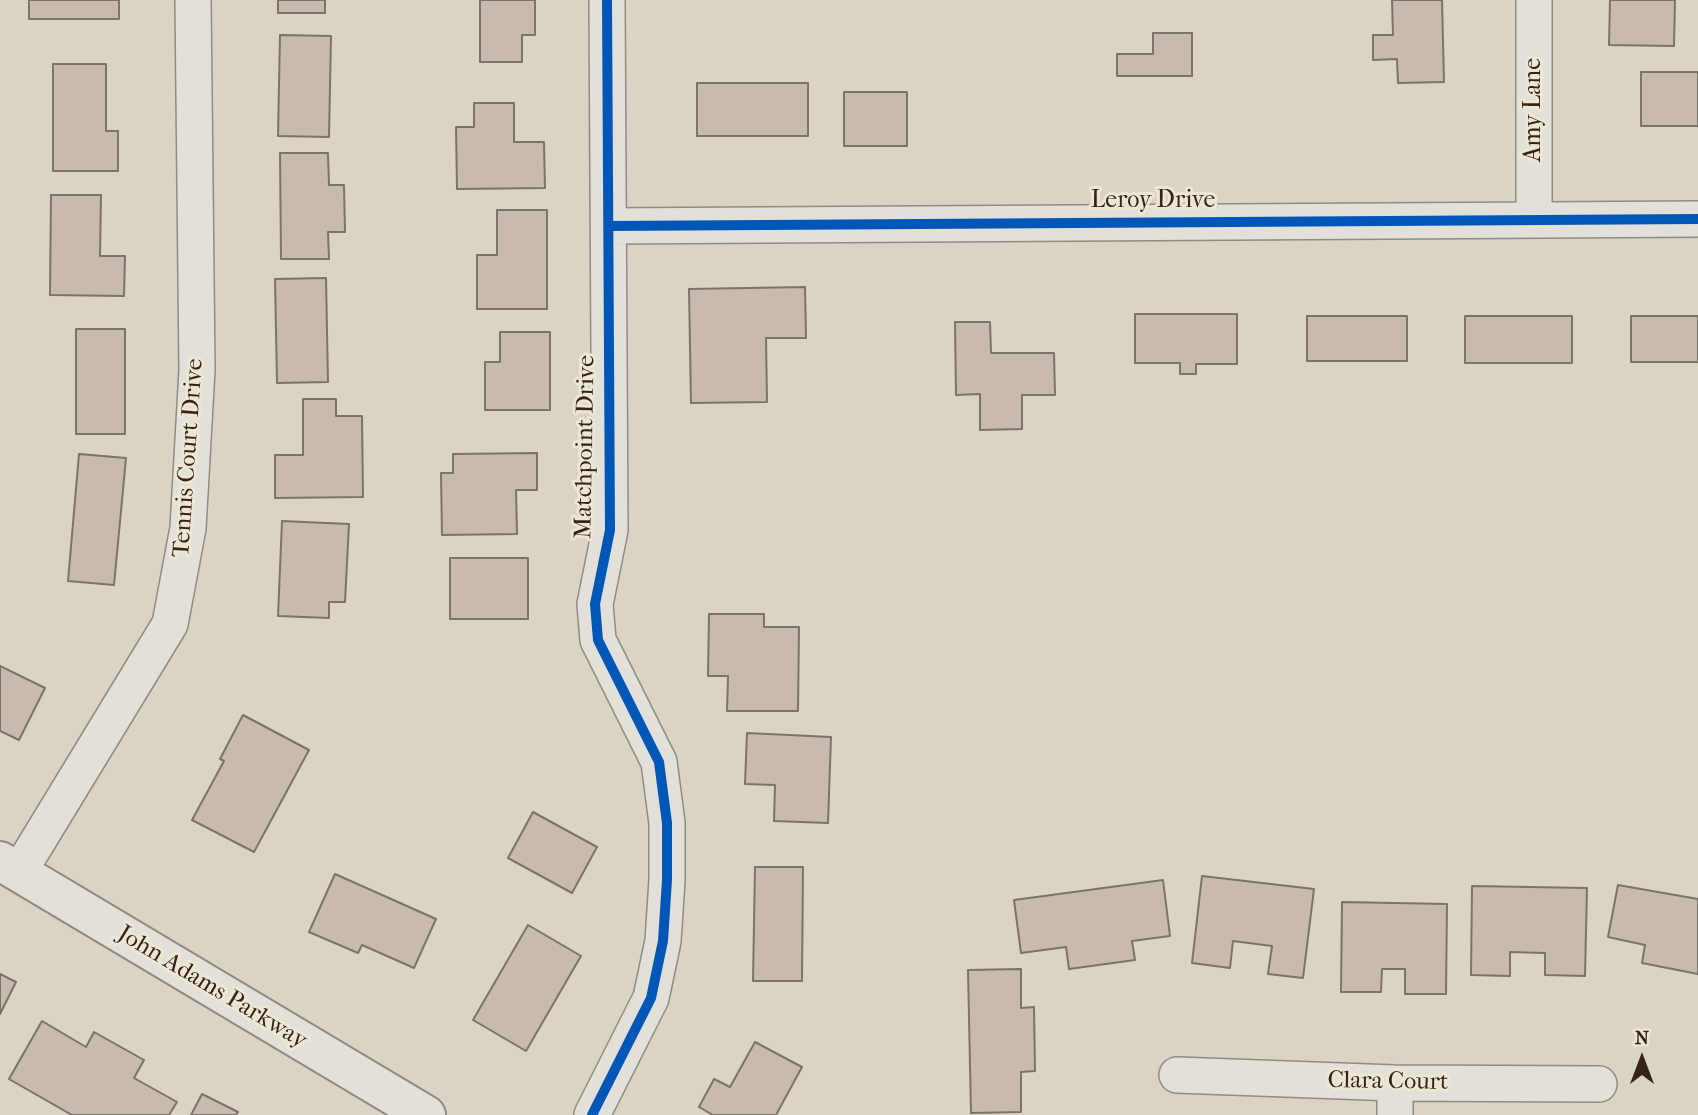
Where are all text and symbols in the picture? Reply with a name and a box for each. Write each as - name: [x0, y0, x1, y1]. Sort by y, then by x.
- street label: Amy Lane: [1520, 58, 1548, 162]
- street label: Leroy Drive: [1091, 187, 1215, 215]
- street label: Matchpoint Drive: [570, 355, 602, 539]
- street label: Tennis Court Drive: [168, 358, 210, 558]
- street label: John Adams Parkway: [112, 920, 312, 1056]
- north arrow: [1607, 1024, 1677, 1094]
- text: N: [1635, 1027, 1649, 1049]
- street label: Clara Court: [1327, 1067, 1449, 1097]

